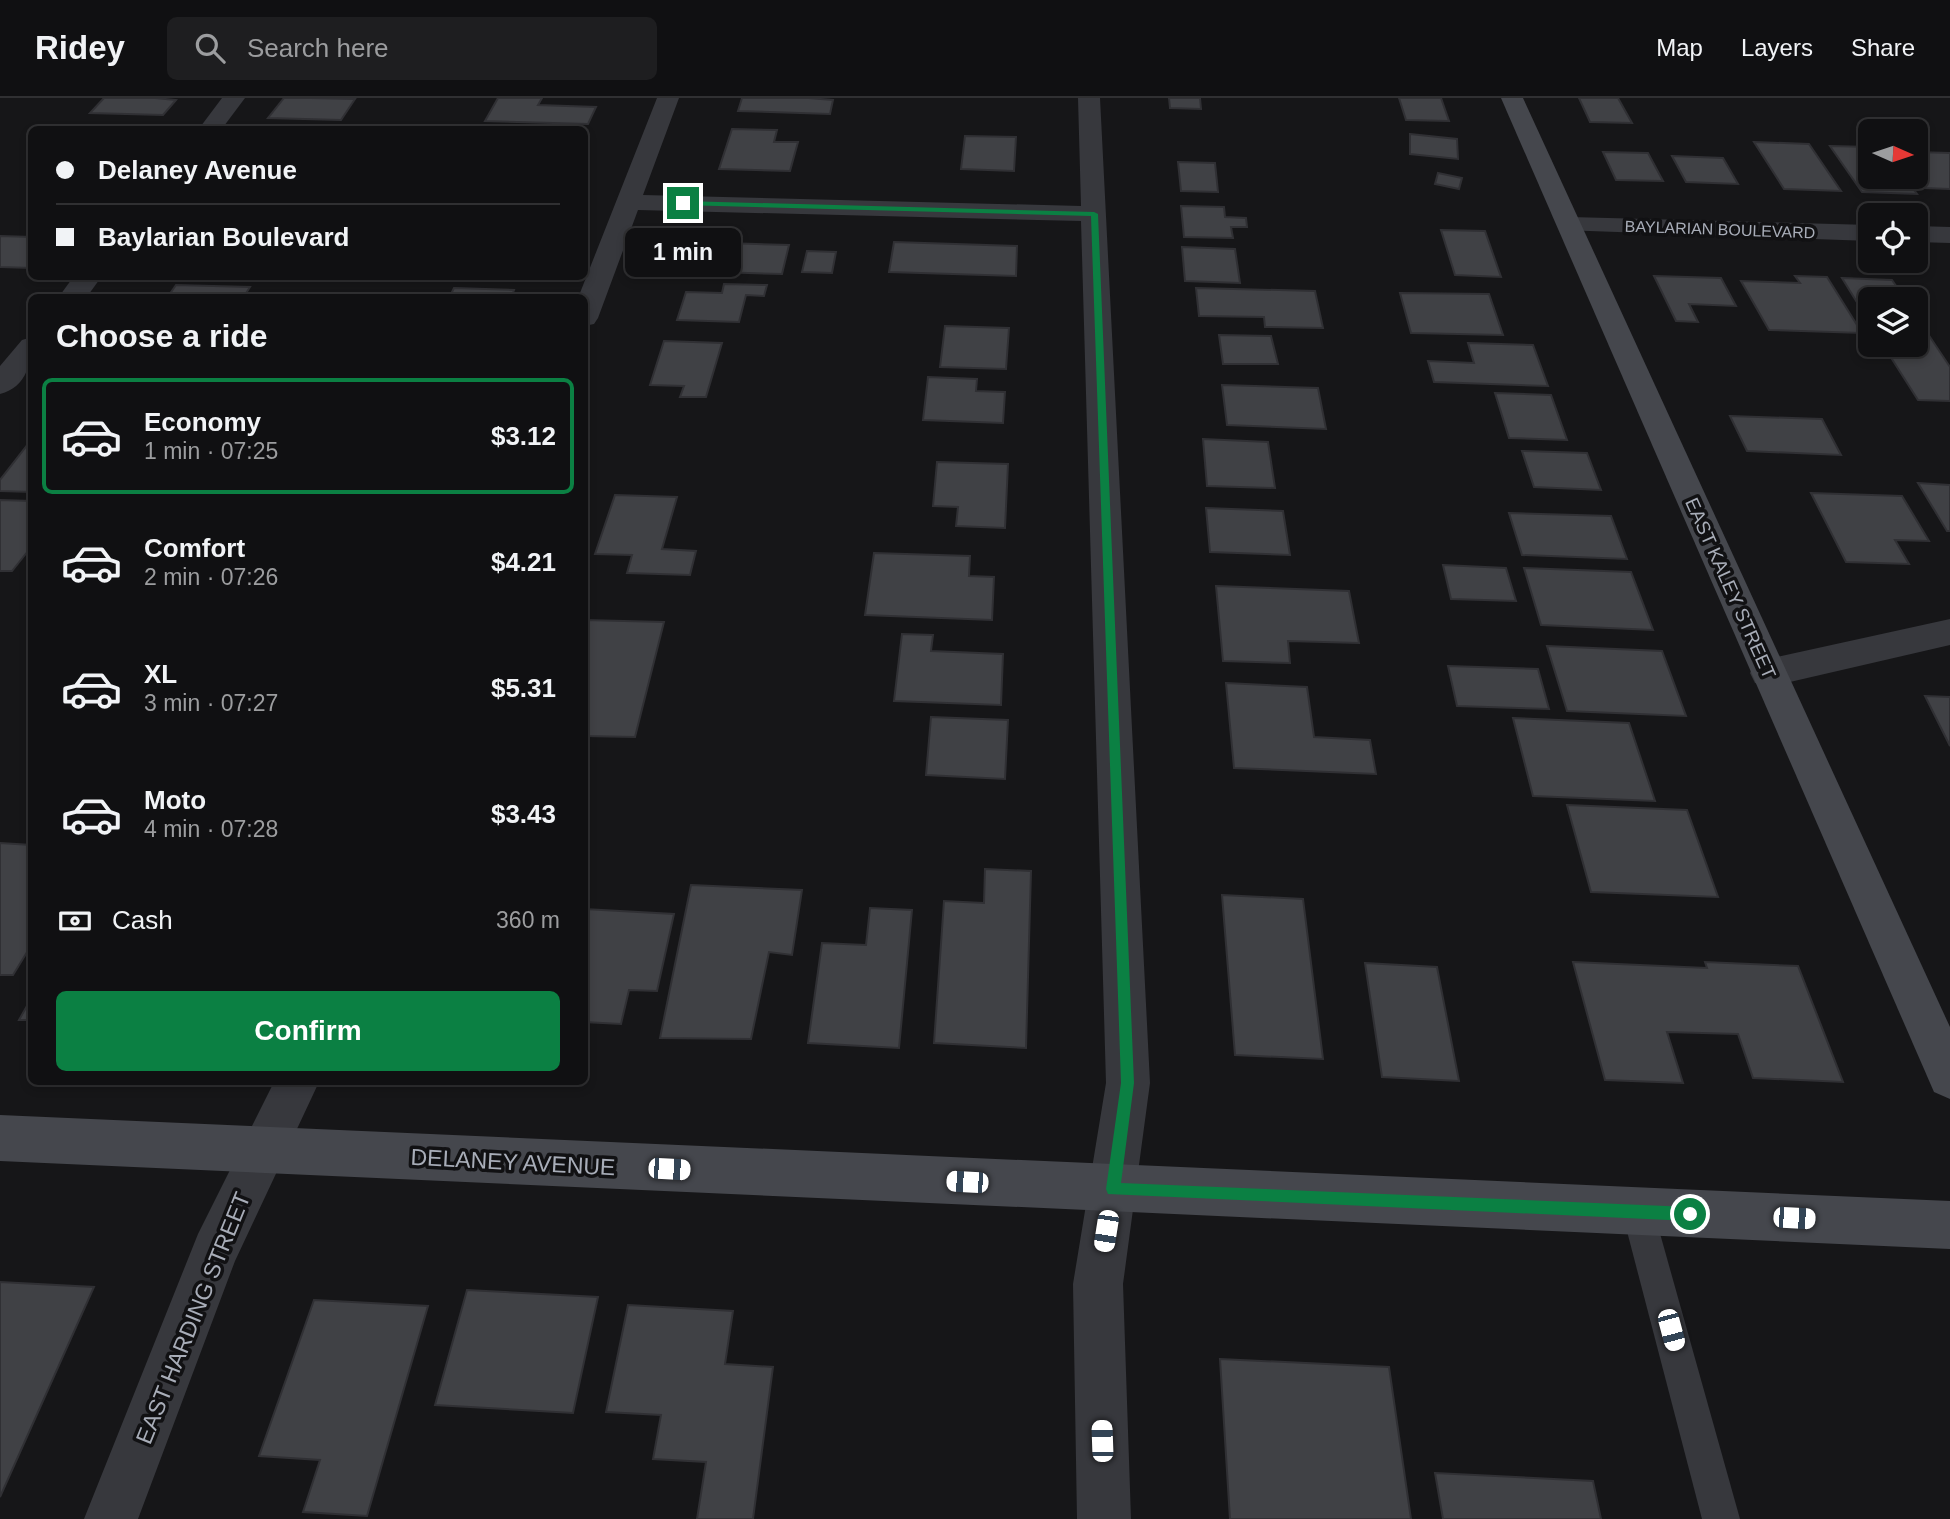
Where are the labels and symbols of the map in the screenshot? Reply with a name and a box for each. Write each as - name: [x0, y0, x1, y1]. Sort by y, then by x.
- north arrow: [1858, 119, 1928, 189]
- route end: [667, 187, 699, 219]
- street label: BAYLARIAN BOULEVARD: [1624, 218, 1816, 241]
- callout: 1 min: [625, 228, 741, 276]
- street label: EAST KALEY STREET: [1681, 495, 1780, 682]
- street label: DELANEY AVENUE: [410, 1144, 616, 1180]
- car: [648, 1157, 691, 1181]
- car: [946, 1170, 989, 1194]
- street label: EAST HARDING STREET: [131, 1188, 255, 1448]
- route start: [1674, 1198, 1706, 1230]
- car: [1773, 1206, 1816, 1230]
- car: [1093, 1209, 1120, 1253]
- car: [1656, 1307, 1687, 1353]
- car: [1091, 1420, 1114, 1462]

